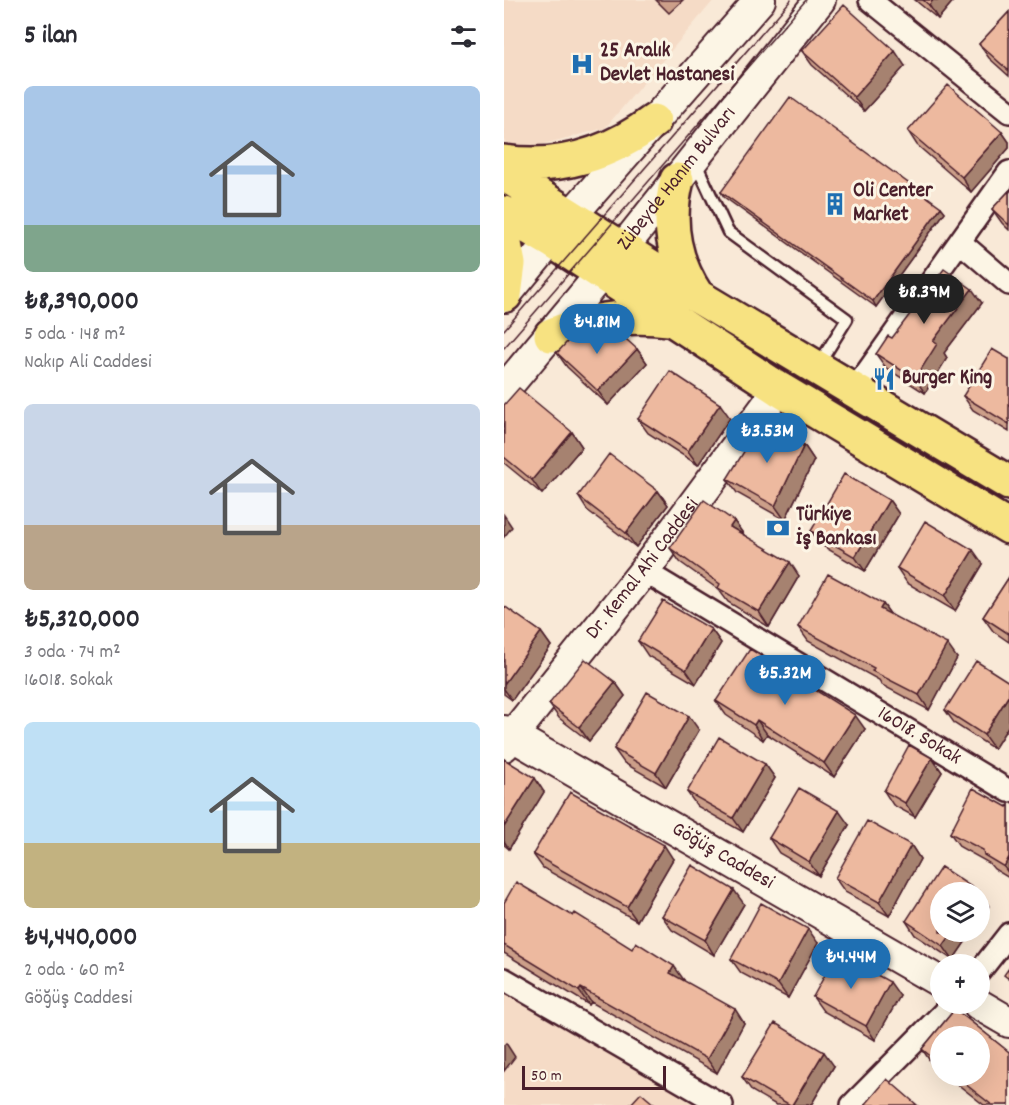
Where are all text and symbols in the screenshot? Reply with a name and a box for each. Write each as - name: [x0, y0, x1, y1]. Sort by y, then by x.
- text: 5 ilan: [24, 18, 77, 55]
- icon: filters: [447, 20, 480, 53]
- place label: 25 Aralık Devlet Hastanesi: [600, 37, 734, 91]
- hospital icon: 25 Aralık Devlet Hastanesi: [569, 51, 595, 77]
- street label: Zübeyde Hanım Bulvarı: [611, 101, 744, 258]
- icon: home: [198, 125, 306, 233]
- place label: Oli Center Market: [853, 177, 934, 231]
- building icon: Oli Center Market: [822, 191, 848, 217]
- pin: ₺8.39M: [875, 274, 973, 325]
- text: ₺8.39M: [898, 279, 950, 307]
- text: ₺8,390,000: [24, 284, 139, 321]
- pin: ₺4.81M: [548, 304, 646, 355]
- text: ₺4.81M: [574, 309, 620, 337]
- text: 5 oda · 148 m²: [24, 321, 126, 349]
- text: Nakıp Ali Caddesi: [24, 349, 152, 377]
- place label: Burger King: [902, 364, 992, 394]
- restaurant icon: Burger King: [871, 366, 897, 392]
- pin: ₺3.53M: [718, 413, 816, 464]
- text: ₺3.53M: [740, 418, 794, 446]
- icon: home: [198, 443, 306, 551]
- street label: Dr. Kemal Ahi Caddesi: [579, 492, 708, 647]
- place label: Türkiye İş Bankası: [796, 501, 877, 555]
- bank icon: Türkiye İş Bankası: [765, 515, 791, 541]
- text: ₺5,320,000: [24, 602, 140, 639]
- text: 3 oda · 74 m²: [24, 639, 120, 667]
- pin: ₺5.32M: [736, 655, 834, 706]
- text: ₺5.32M: [758, 660, 812, 688]
- text: 16018. Sokak: [24, 667, 113, 695]
- street label: 16018. Sokak: [871, 700, 967, 774]
- icon: home: [198, 761, 306, 869]
- street label: Göğüş Caddesi: [666, 815, 779, 898]
- map controls: [930, 882, 990, 1086]
- button: layers: [930, 882, 990, 942]
- text: ₺4,440,000: [24, 920, 137, 957]
- pin: ₺4.44M: [802, 939, 900, 990]
- text: ₺4.44M: [825, 944, 877, 972]
- button: +: [930, 954, 990, 1014]
- text: 2 oda · 60 m²: [24, 957, 125, 985]
- text: Göğüş Caddesi: [24, 985, 133, 1013]
- button: −: [930, 1026, 990, 1086]
- scale bar: [522, 1063, 666, 1090]
- text: 50 m: [531, 1065, 562, 1088]

